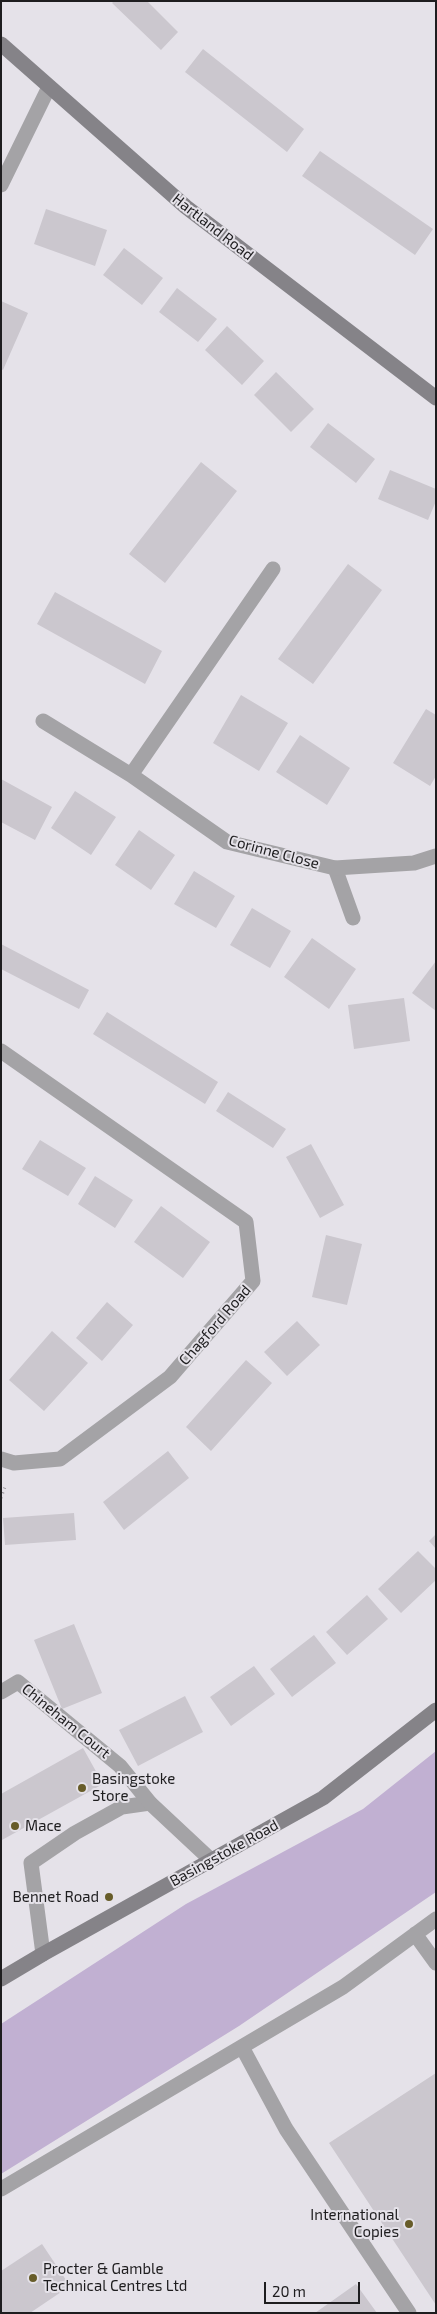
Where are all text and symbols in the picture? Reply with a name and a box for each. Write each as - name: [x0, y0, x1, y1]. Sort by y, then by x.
- street label: Hartland Road: [169, 190, 257, 264]
- street label: Corinne Close: [227, 831, 321, 873]
- street label: Chagford Road: [175, 1281, 255, 1369]
- street label: Chineham Court: [18, 1680, 114, 1762]
- place label: Basingstoke Store: [92, 1770, 175, 1805]
- marker: Basingstoke Store: [76, 1782, 88, 1794]
- street label: Basingstoke Road: [167, 1816, 281, 1890]
- place label: Mace: [25, 1817, 62, 1835]
- marker: Mace: [9, 1820, 21, 1832]
- place label: Bennet Road: [13, 1888, 99, 1906]
- marker: Bennet Road: [103, 1891, 115, 1903]
- place label: International Copies: [310, 2206, 399, 2241]
- marker: International Copies: [403, 2218, 415, 2230]
- place label: Procter & Gamble Technical Centres Ltd: [43, 2260, 187, 2295]
- marker: Procter & Gamble Technical Centres Ltd: [27, 2272, 39, 2284]
- scale bar: [267, 2272, 363, 2304]
- text: 20 m: [272, 2282, 306, 2300]

